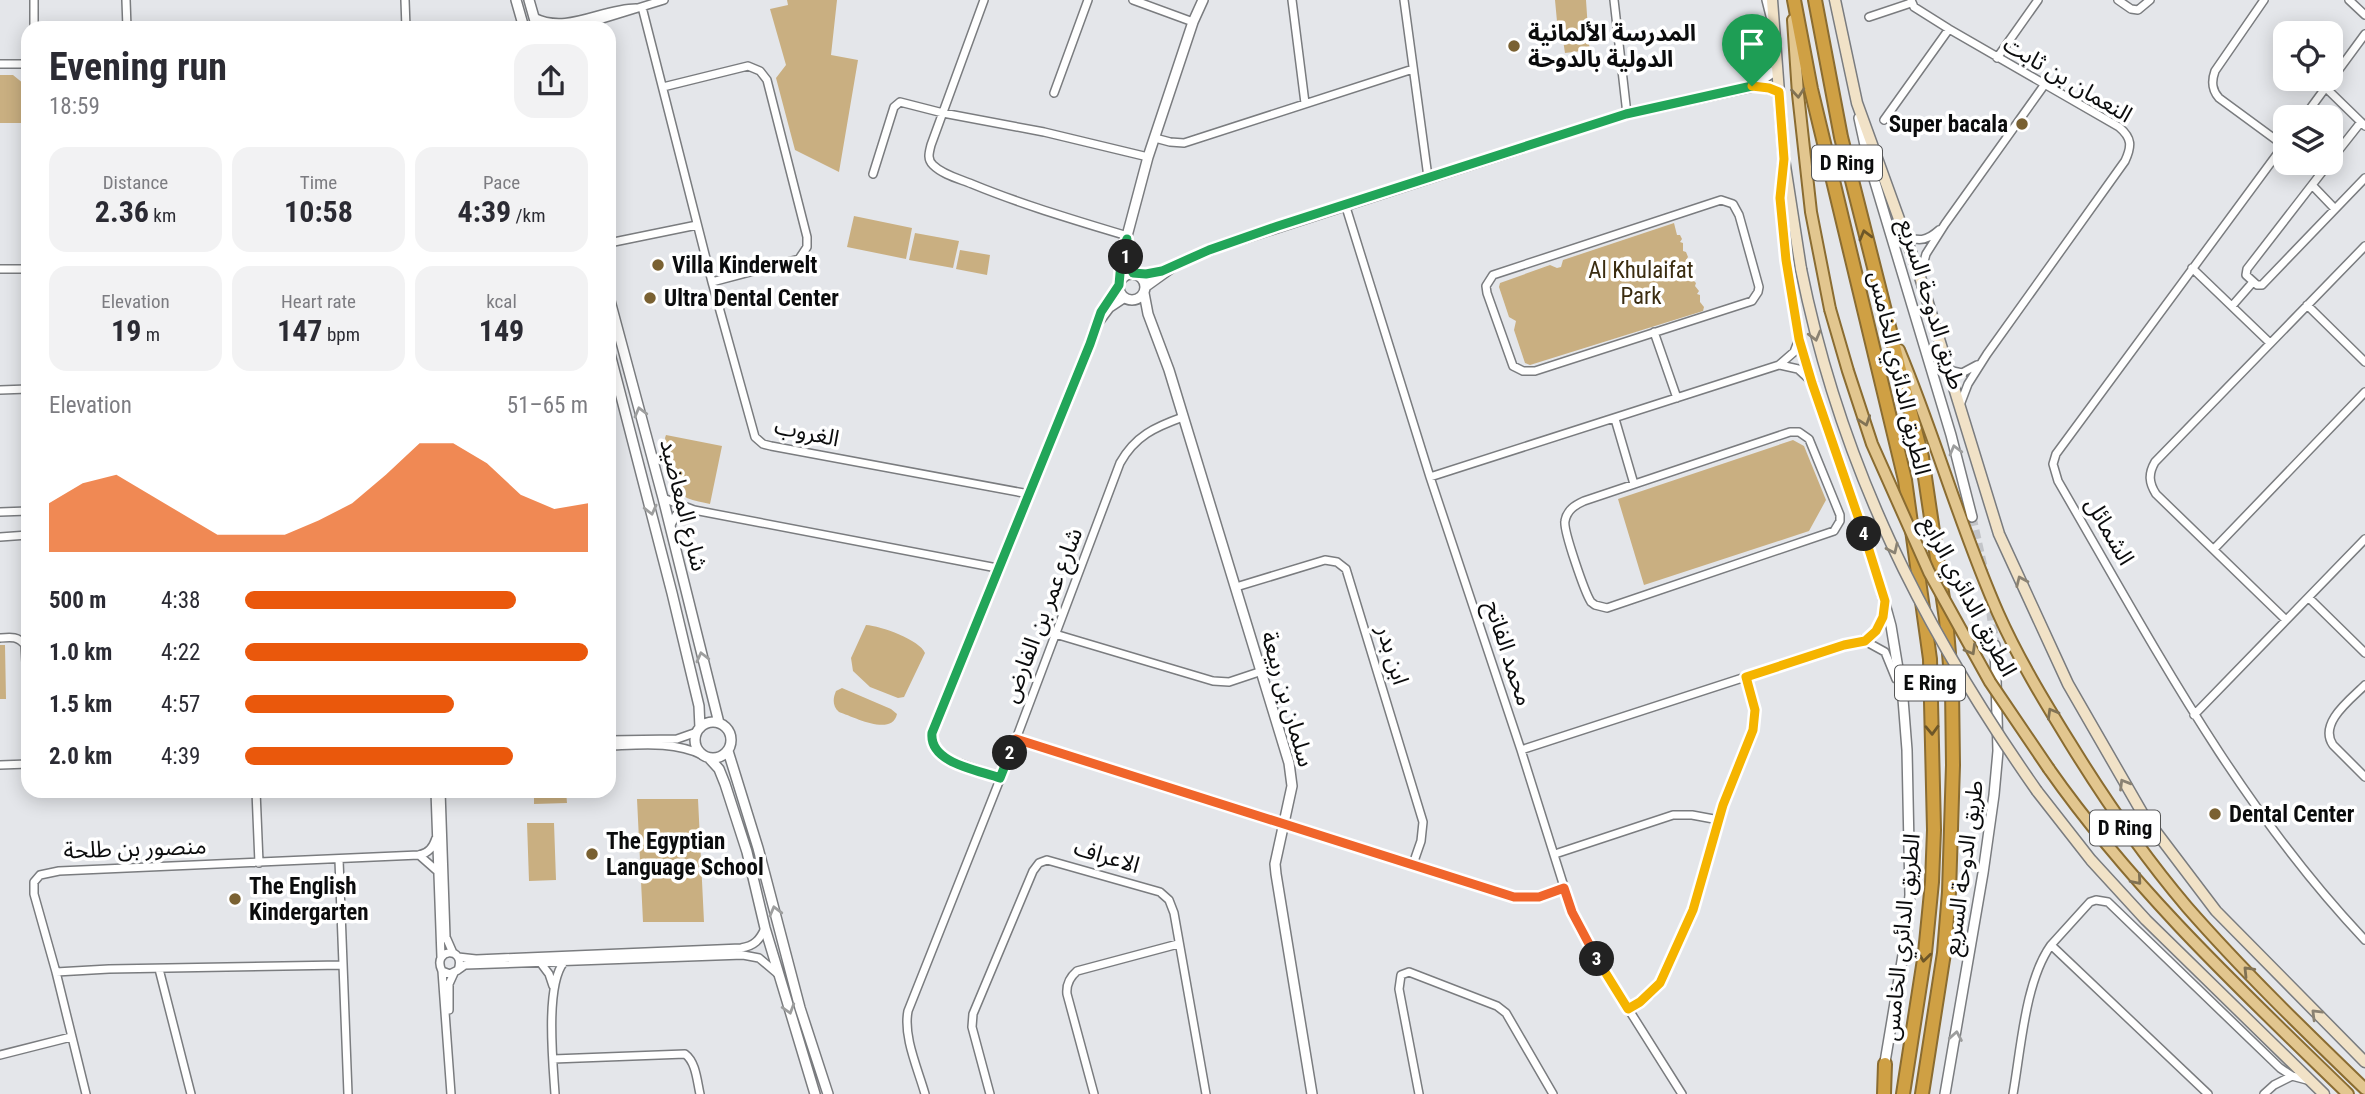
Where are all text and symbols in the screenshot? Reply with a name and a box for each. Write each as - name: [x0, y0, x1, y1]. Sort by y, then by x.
- pin: [1722, 14, 1782, 86]
- place label: المدرسة الألمانية الدولية بالدوحة: [1528, 20, 1696, 73]
- map controls: [2273, 21, 2343, 175]
- button: locate: [2273, 21, 2343, 91]
- icon: arrive: [1733, 25, 1771, 63]
- street label: النعمان بن ثابت: [1998, 30, 2137, 128]
- marker: المدرسة الألمانية الدولية بالدوحة: [1506, 38, 1522, 54]
- button: share: [514, 44, 588, 118]
- text: Evening run: [49, 45, 227, 89]
- one-way arrow: [1790, 87, 1805, 98]
- text: 18:59: [49, 93, 100, 120]
- button: layers: [2273, 105, 2343, 175]
- place label: Super bacala: [1889, 111, 2008, 138]
- marker: Super bacala: [2014, 116, 2030, 132]
- road number: D Ring: [1812, 146, 1882, 180]
- text: Distance: [103, 171, 168, 194]
- text: Time: [300, 171, 337, 194]
- text: Pace: [483, 171, 520, 194]
- text: 2.36: [95, 194, 149, 229]
- text: 10:58: [284, 194, 353, 229]
- text: 4:39: [458, 194, 511, 229]
- text: km: [149, 204, 176, 227]
- text: /km: [511, 204, 545, 227]
- street label: طريق الدوحة السريع: [1890, 215, 1970, 394]
- one-way arrow: [1859, 229, 1874, 241]
- pin: 1: [1108, 240, 1144, 274]
- text: 1: [1121, 245, 1130, 268]
- place label: Villa Kinderwelt: [672, 252, 817, 279]
- marker: Villa Kinderwelt: [650, 257, 666, 273]
- park label: Al Khulaifat Park: [1588, 257, 1694, 310]
- street label: الطريق الدائري الخامس: [1860, 269, 1936, 478]
- place label: Ultra Dental Center: [664, 285, 839, 312]
- text: Elevation: [101, 290, 170, 313]
- text: Heart rate: [281, 290, 356, 313]
- text: kcal: [486, 290, 517, 313]
- marker: Ultra Dental Center: [642, 290, 658, 306]
- text: 19: [111, 313, 141, 348]
- text: 147: [277, 313, 323, 348]
- text: 149: [479, 313, 524, 348]
- text: m: [141, 323, 160, 346]
- text: bpm: [323, 323, 360, 346]
- one-way arrow: [1807, 330, 1821, 342]
- text: Elevation: [49, 392, 132, 419]
- text: 51–65 m: [507, 392, 588, 419]
- one-way arrow: [634, 407, 648, 419]
- street label: الغروب: [772, 412, 842, 453]
- one-way arrow: [1857, 415, 1871, 427]
- street label: شارع المعاضيد: [651, 436, 713, 575]
- one-way arrow: [1949, 445, 1963, 457]
- street label: الشمائل: [2079, 492, 2140, 570]
- one-way arrow: [643, 504, 657, 516]
- street label: الطريق الدائري الرابع: [1912, 511, 2022, 683]
- pin: 4: [1846, 516, 1882, 552]
- text: 4: [1859, 522, 1868, 545]
- street label: شارع عمر بن الفارض: [997, 524, 1091, 707]
- one-way arrow: [1885, 542, 1899, 554]
- one-way arrow: [2015, 576, 2029, 588]
- text: 500 m: [49, 587, 106, 614]
- text: 4:38: [161, 587, 200, 614]
- street label: محمد الفاتح: [1476, 597, 1538, 710]
- street label: ابن بدر: [1370, 621, 1414, 688]
- street label: سلمان بن ربيعة: [1255, 628, 1320, 770]
- text: 1.0 km: [49, 639, 112, 666]
- text: 4:22: [161, 639, 200, 666]
- one-way arrow: [1962, 642, 1975, 655]
- one-way arrow: [696, 651, 710, 663]
- road number: E Ring: [1895, 666, 1965, 700]
- text: 1.5 km: [49, 691, 112, 718]
- text: 4:57: [161, 691, 200, 718]
- one-way arrow: [2047, 707, 2060, 720]
- one-way arrow: [1924, 725, 1939, 736]
- pin: 2: [992, 736, 1028, 770]
- text: 2: [1005, 741, 1014, 764]
- text: 2.0 km: [49, 743, 112, 770]
- text: 4:39: [161, 743, 200, 770]
- street label: طريق الدوحة السريع: [1938, 778, 1992, 958]
- one-way arrow: [2119, 778, 2132, 791]
- place label: Dental Center: [2229, 801, 2355, 828]
- marker: Dental Center: [2207, 806, 2223, 822]
- road number: D Ring: [2090, 810, 2160, 846]
- place label: The Egyptian Language School: [606, 828, 764, 881]
- street label: الطريق الدائري الخامس: [1877, 832, 1929, 1042]
- street label: منصور بن طلحة: [63, 833, 207, 864]
- street label: الاعراف: [1071, 834, 1143, 879]
- marker: The Egyptian Language School: [584, 846, 600, 862]
- one-way arrow: [2129, 872, 2141, 885]
- place label: The English Kindergarten: [249, 873, 369, 926]
- marker: The English Kindergarten: [227, 891, 243, 907]
- one-way arrow: [769, 905, 783, 917]
- pin: 3: [1580, 942, 1614, 976]
- text: 3: [1592, 947, 1601, 970]
- one-way arrow: [1916, 951, 1931, 963]
- one-way arrow: [2243, 966, 2256, 979]
- one-way arrow: [781, 1002, 796, 1014]
- one-way arrow: [2312, 1009, 2325, 1022]
- one-way arrow: [1948, 1030, 1963, 1042]

